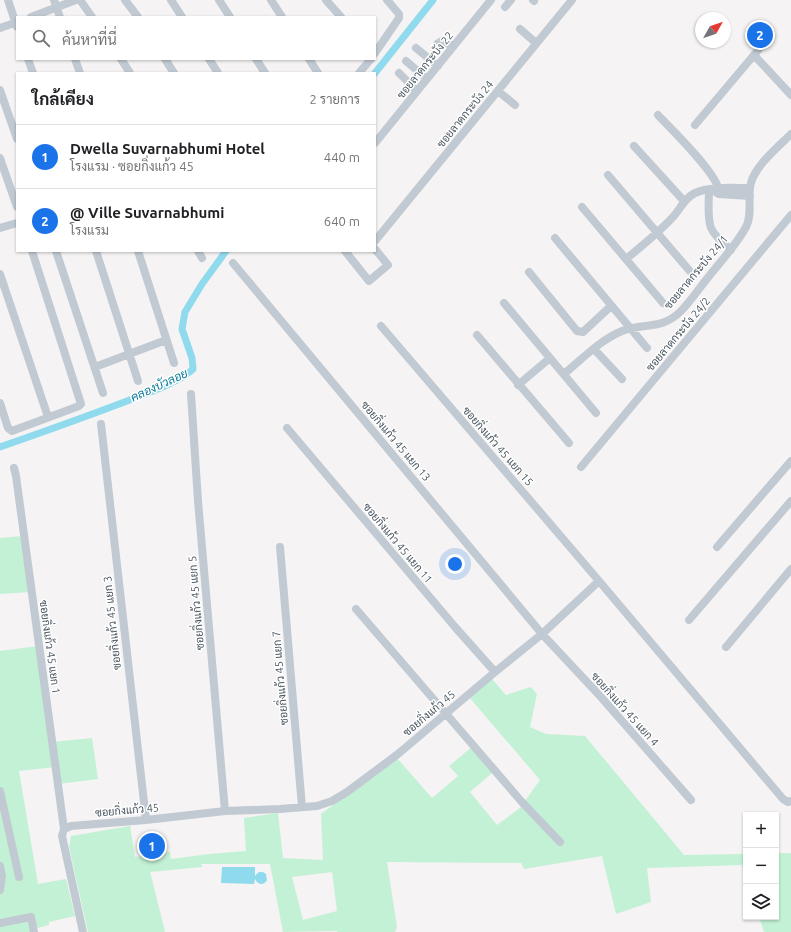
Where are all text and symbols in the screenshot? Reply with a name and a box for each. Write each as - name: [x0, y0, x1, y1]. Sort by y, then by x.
- north arrow: [695, 12, 731, 48]
- search box: [16, 16, 376, 60]
- pin: 2: [747, 20, 773, 50]
- icon: search: [30, 27, 52, 49]
- street label: ซอยลาดกระบัง 22: [394, 29, 456, 101]
- text: ค้นหาที่นี่: [62, 31, 117, 48]
- street label: ซอยลาดกระบัง 24: [434, 78, 496, 150]
- text: ใกล้เคียง: [32, 89, 94, 108]
- text: 2 รายการ: [310, 92, 360, 106]
- text: Dwella Suvarnabhumi Hotel: [70, 140, 265, 157]
- text: 1: [41, 150, 49, 164]
- text: 440 m: [324, 150, 360, 164]
- text: โรงแรม · ซอยกิ่งแก้ว 45: [70, 159, 194, 173]
- text: @ Ville Suvarnabhumi: [70, 204, 224, 221]
- text: 2: [41, 214, 49, 228]
- text: 640 m: [324, 214, 360, 228]
- text: โรงแรม: [70, 223, 109, 237]
- street label: ซอยลาดกระบัง 24/1: [661, 232, 730, 311]
- street label: ซอยลาดกระบัง 24/2: [643, 294, 712, 373]
- water label: คลองบัวลอย: [128, 366, 190, 404]
- street label: ซอยกิ่งแก้ว 45 แยก 13: [359, 396, 436, 483]
- street label: ซอยกิ่งแก้ว 45 แยก 15: [460, 401, 539, 488]
- street label: ซอยกิ่งแก้ว 45 แยก 11: [361, 498, 438, 585]
- your location: [445, 554, 465, 574]
- street label: ซอยกิ่งแก้ว 45 แยก 5: [181, 555, 206, 651]
- street label: ซอยกิ่งแก้ว 45 แยก 3: [97, 575, 123, 671]
- street label: ซอยกิ่งแก้ว 45 แยก 1: [37, 599, 67, 695]
- street label: ซอยกิ่งแก้ว 45 แยก 7: [265, 630, 290, 726]
- street label: ซอยกิ่งแก้ว 45 แยก 4: [589, 667, 664, 748]
- street label: ซอยกิ่งแก้ว 45: [398, 684, 457, 738]
- street label: ซอยกิ่งแก้ว 45: [94, 797, 159, 819]
- map controls: [743, 812, 779, 920]
- button: +: [743, 812, 779, 848]
- pin: 1: [139, 831, 165, 861]
- button: −: [743, 848, 779, 884]
- button: layers: [743, 884, 779, 920]

